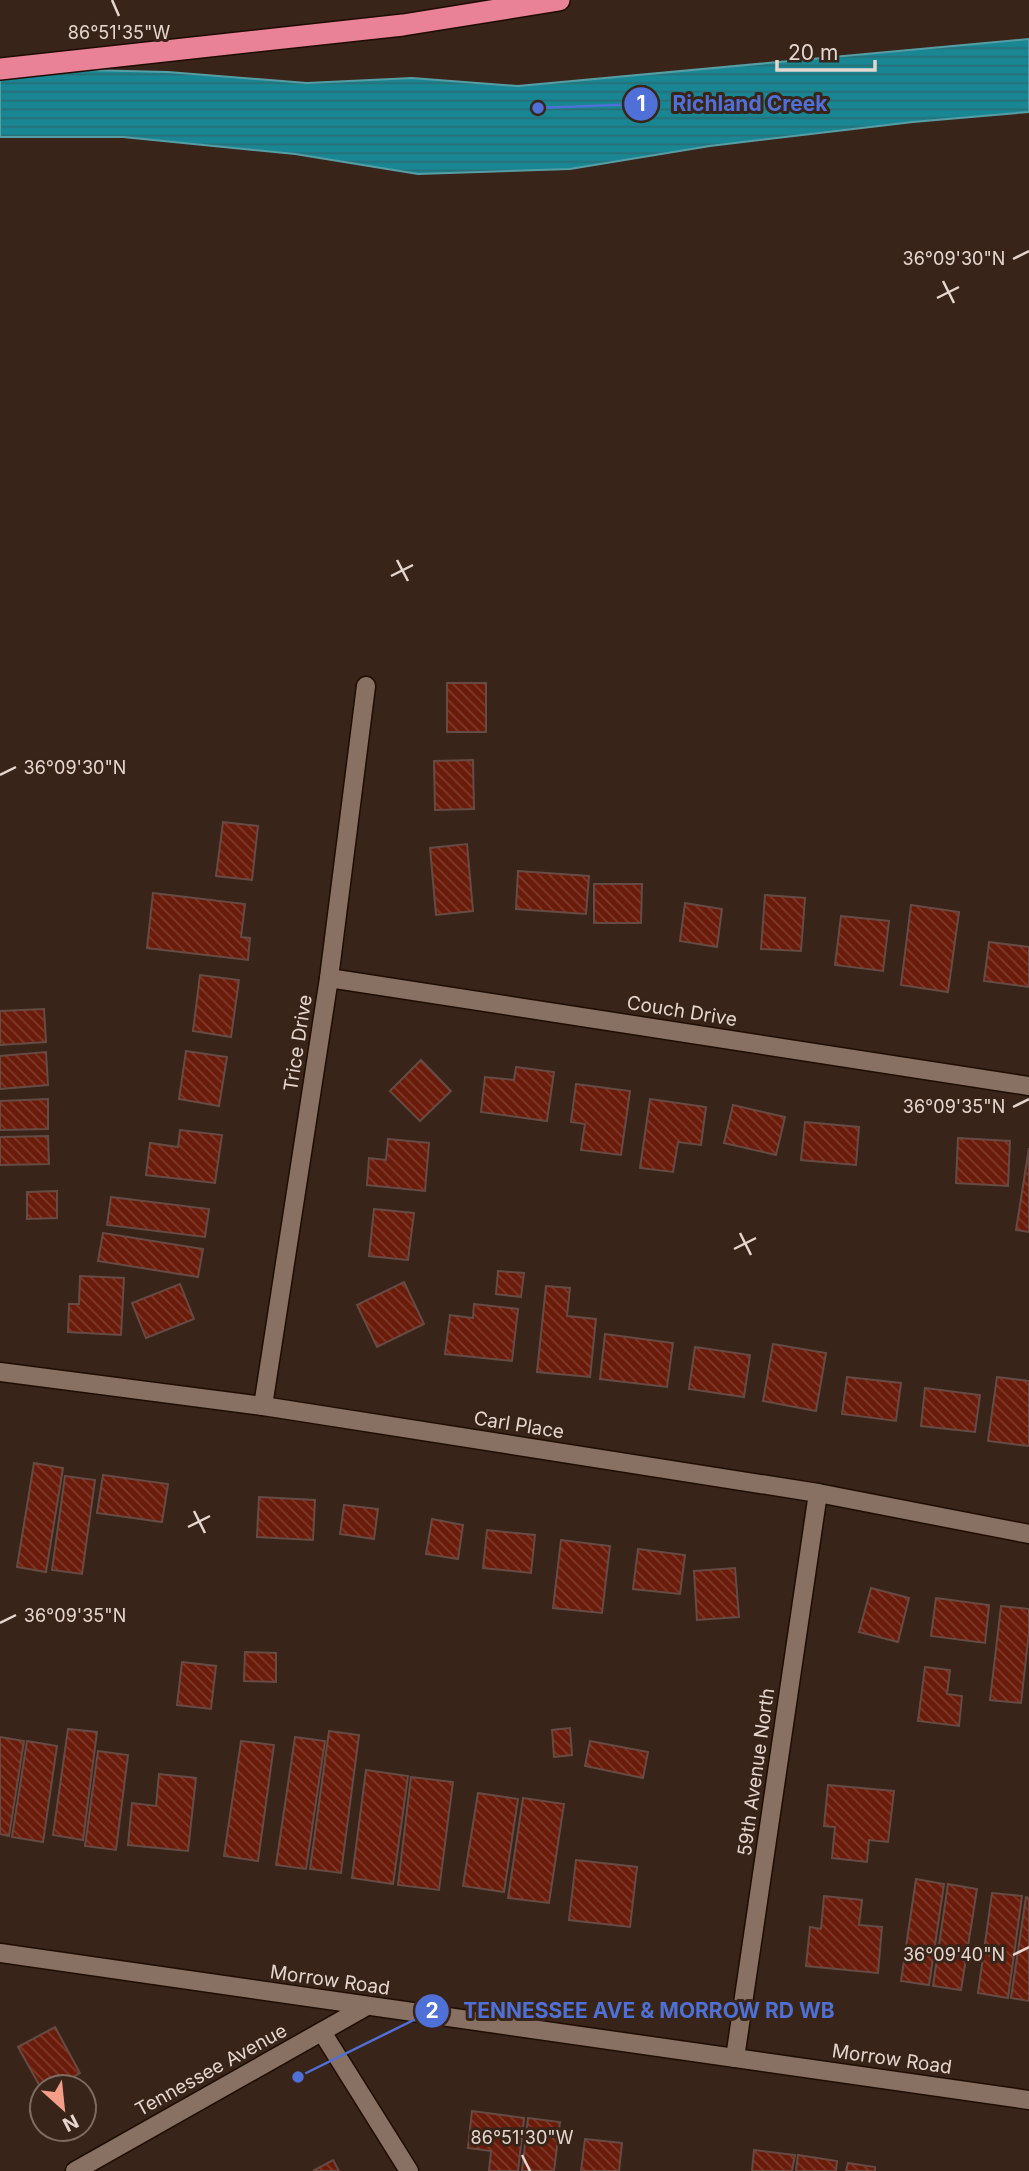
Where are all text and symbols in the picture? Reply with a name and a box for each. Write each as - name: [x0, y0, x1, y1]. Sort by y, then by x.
- text: 86°51'35"W: [68, 22, 170, 43]
- scale bar: [777, 28, 875, 72]
- text: 20 m: [788, 40, 838, 65]
- callout: Richland Creek: [624, 83, 842, 125]
- text: 1: [636, 91, 646, 116]
- text: Richland Creek: [673, 91, 828, 116]
- text: 36°09'30"N: [903, 248, 1005, 269]
- text: 36°09'30"N: [24, 757, 126, 778]
- street label: Couch Drive: [625, 991, 739, 1031]
- street label: Trice Drive: [279, 993, 317, 1093]
- text: 36°09'35"N: [903, 1096, 1005, 1117]
- street label: Carl Place: [472, 1407, 566, 1443]
- text: 36°09'35"N: [24, 1605, 126, 1626]
- street label: 59th Avenue North: [733, 1687, 779, 1857]
- text: 36°09'40"N: [903, 1944, 1005, 1965]
- street label: Morrow Road: [269, 1960, 391, 2000]
- callout: TENNESSEE AVE & MORROW RD WB: [415, 1990, 849, 2032]
- text: 2: [425, 1998, 439, 2023]
- text: TENNESSEE AVE & MORROW RD WB: [463, 1998, 835, 2023]
- street label: Tennessee Avenue: [131, 2019, 291, 2121]
- street label: Morrow Road: [831, 2039, 953, 2079]
- north arrow: [28, 2073, 98, 2143]
- text: N: [59, 2109, 82, 2136]
- text: 86°51'30"W: [471, 2127, 574, 2148]

